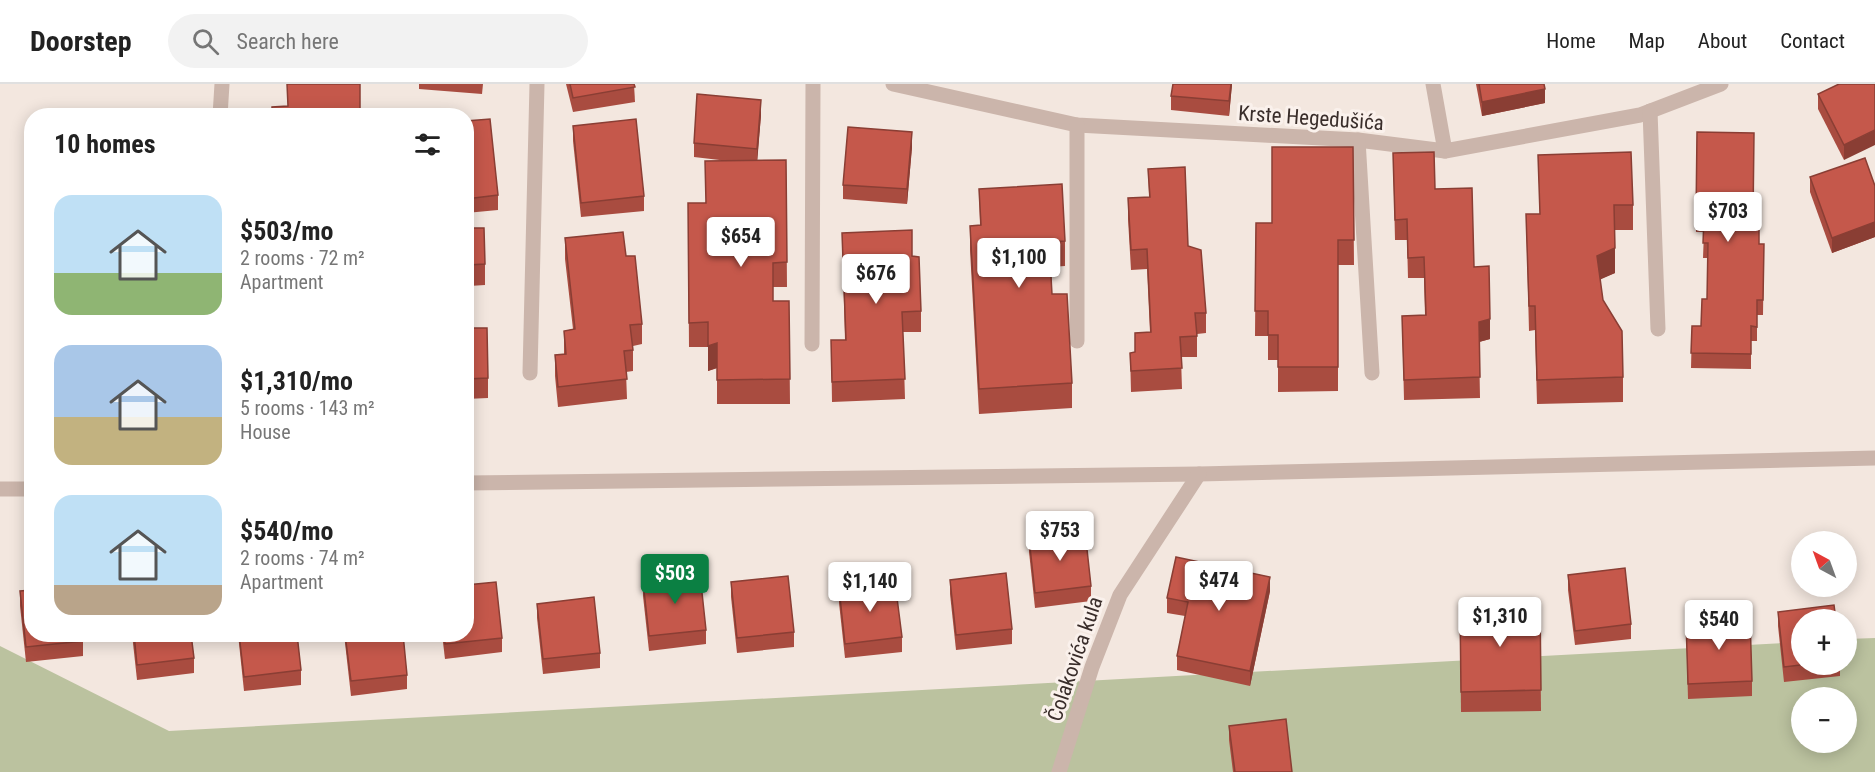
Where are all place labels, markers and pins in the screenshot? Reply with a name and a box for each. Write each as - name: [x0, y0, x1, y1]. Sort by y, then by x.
- pin: $703: [1692, 192, 1764, 243]
- pin: $654: [705, 217, 777, 268]
- pin: $1,100: [970, 238, 1068, 289]
- pin: $676: [840, 254, 912, 305]
- pin: $753: [1024, 511, 1096, 562]
- pin: $503: [639, 554, 711, 605]
- pin: $474: [1183, 561, 1255, 612]
- pin: $1,140: [821, 562, 919, 613]
- pin: $1,310: [1451, 597, 1549, 648]
- pin: $540: [1683, 600, 1755, 651]

